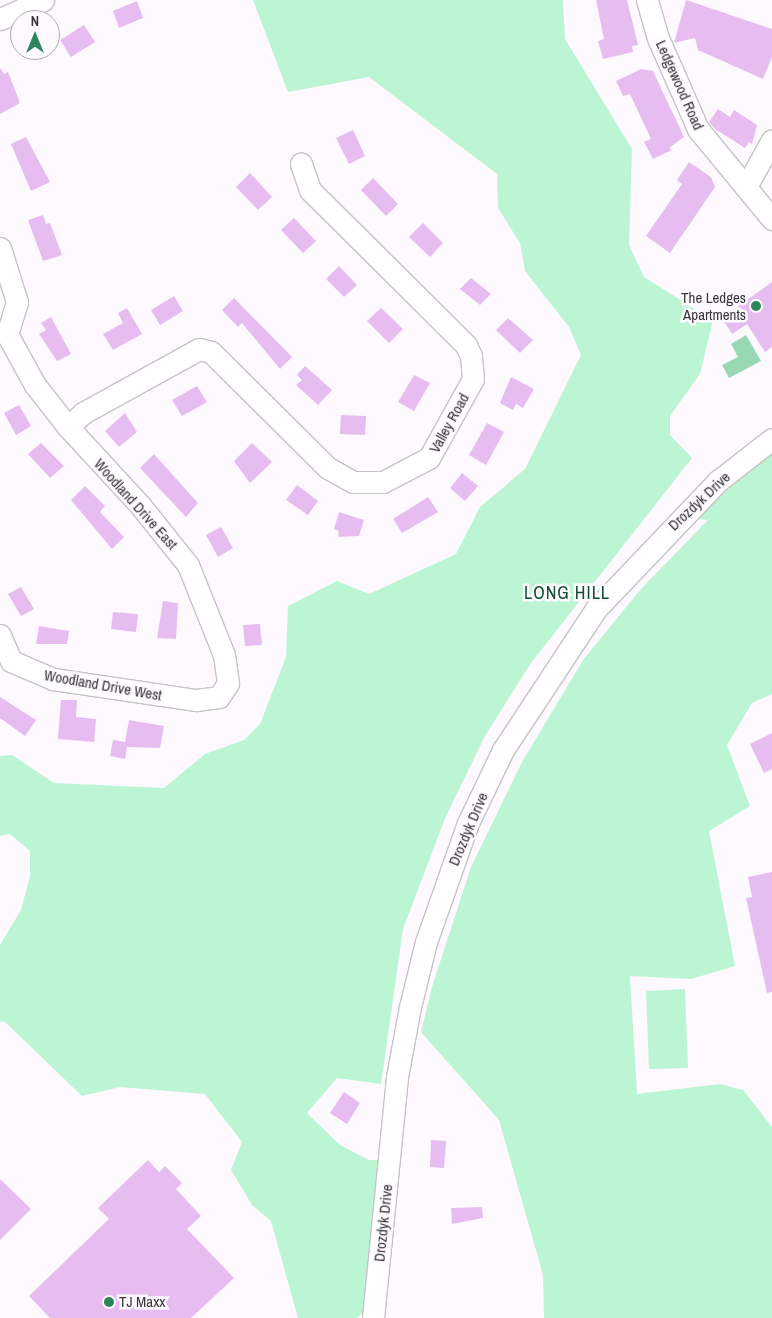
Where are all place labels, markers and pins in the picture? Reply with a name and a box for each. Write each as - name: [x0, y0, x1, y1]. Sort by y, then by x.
- place label: The Ledges Apartments: [681, 288, 746, 323]
- marker: The Ledges Apartments: [750, 300, 762, 312]
- place label: TJ Maxx: [119, 1293, 165, 1311]
- marker: TJ Maxx: [103, 1296, 115, 1308]

